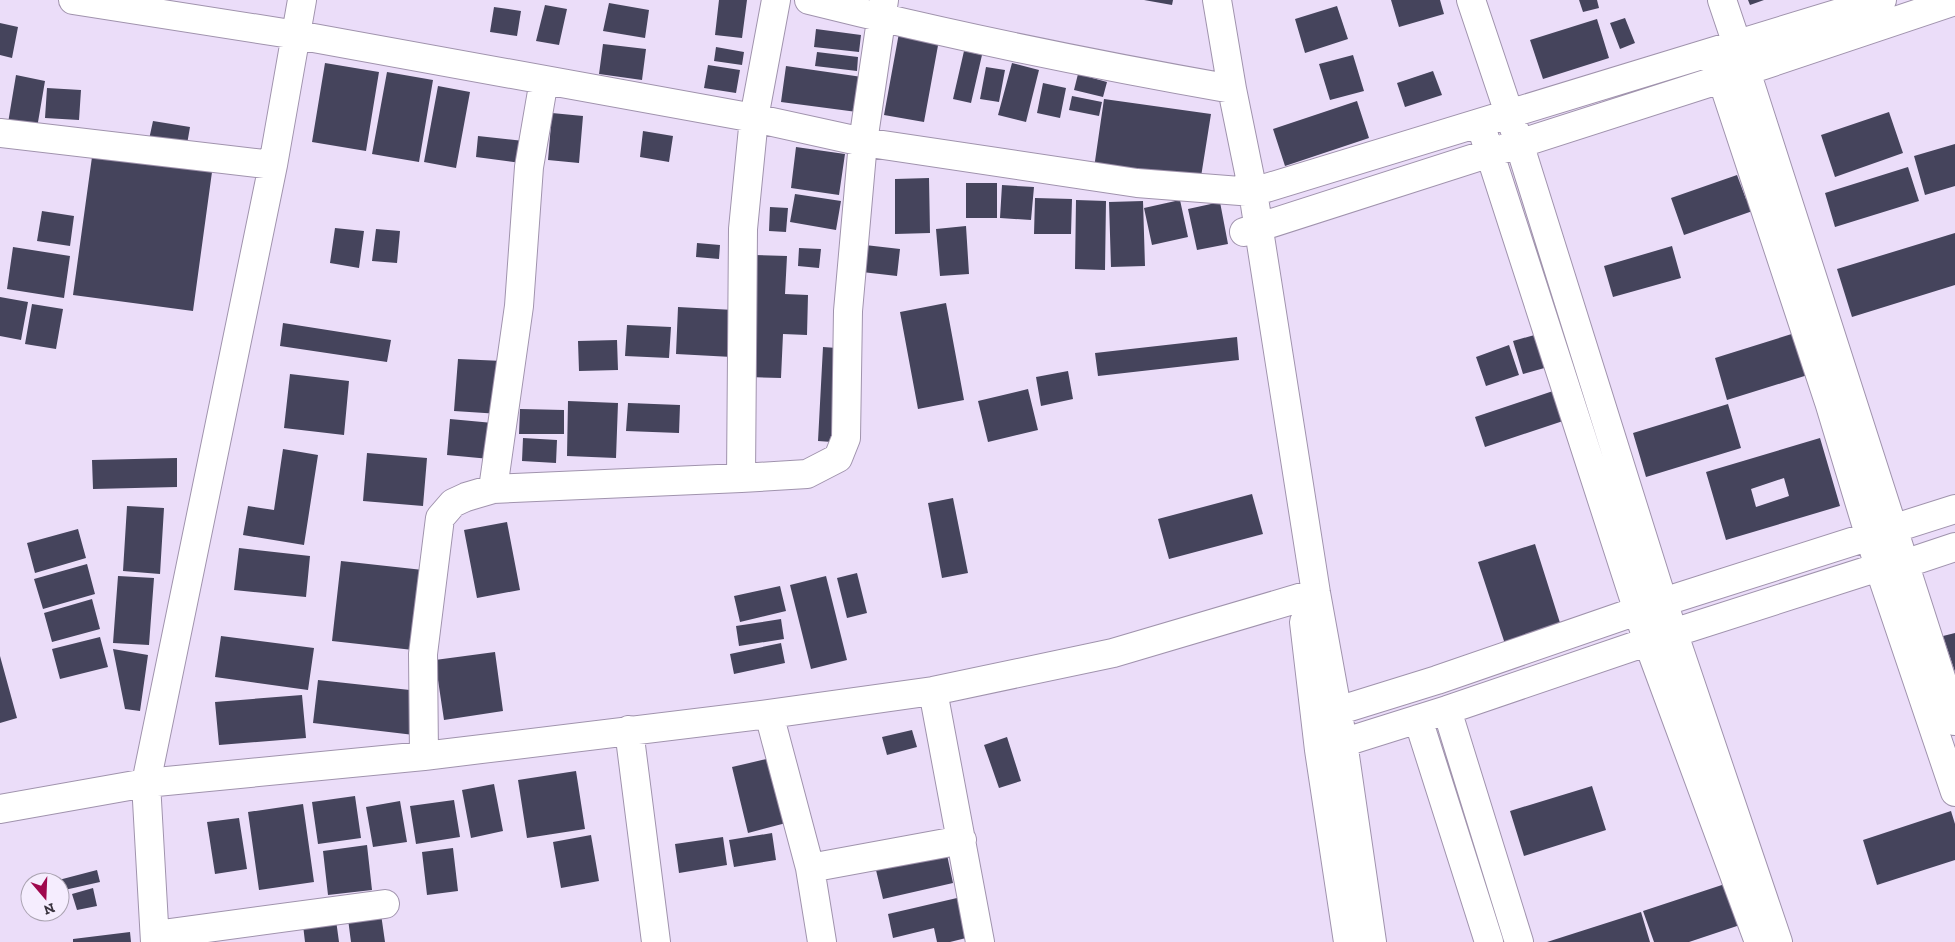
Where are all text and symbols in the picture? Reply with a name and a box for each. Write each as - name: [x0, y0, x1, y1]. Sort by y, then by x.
- north arrow: [20, 872, 70, 922]
- text: N: [41, 899, 57, 919]

